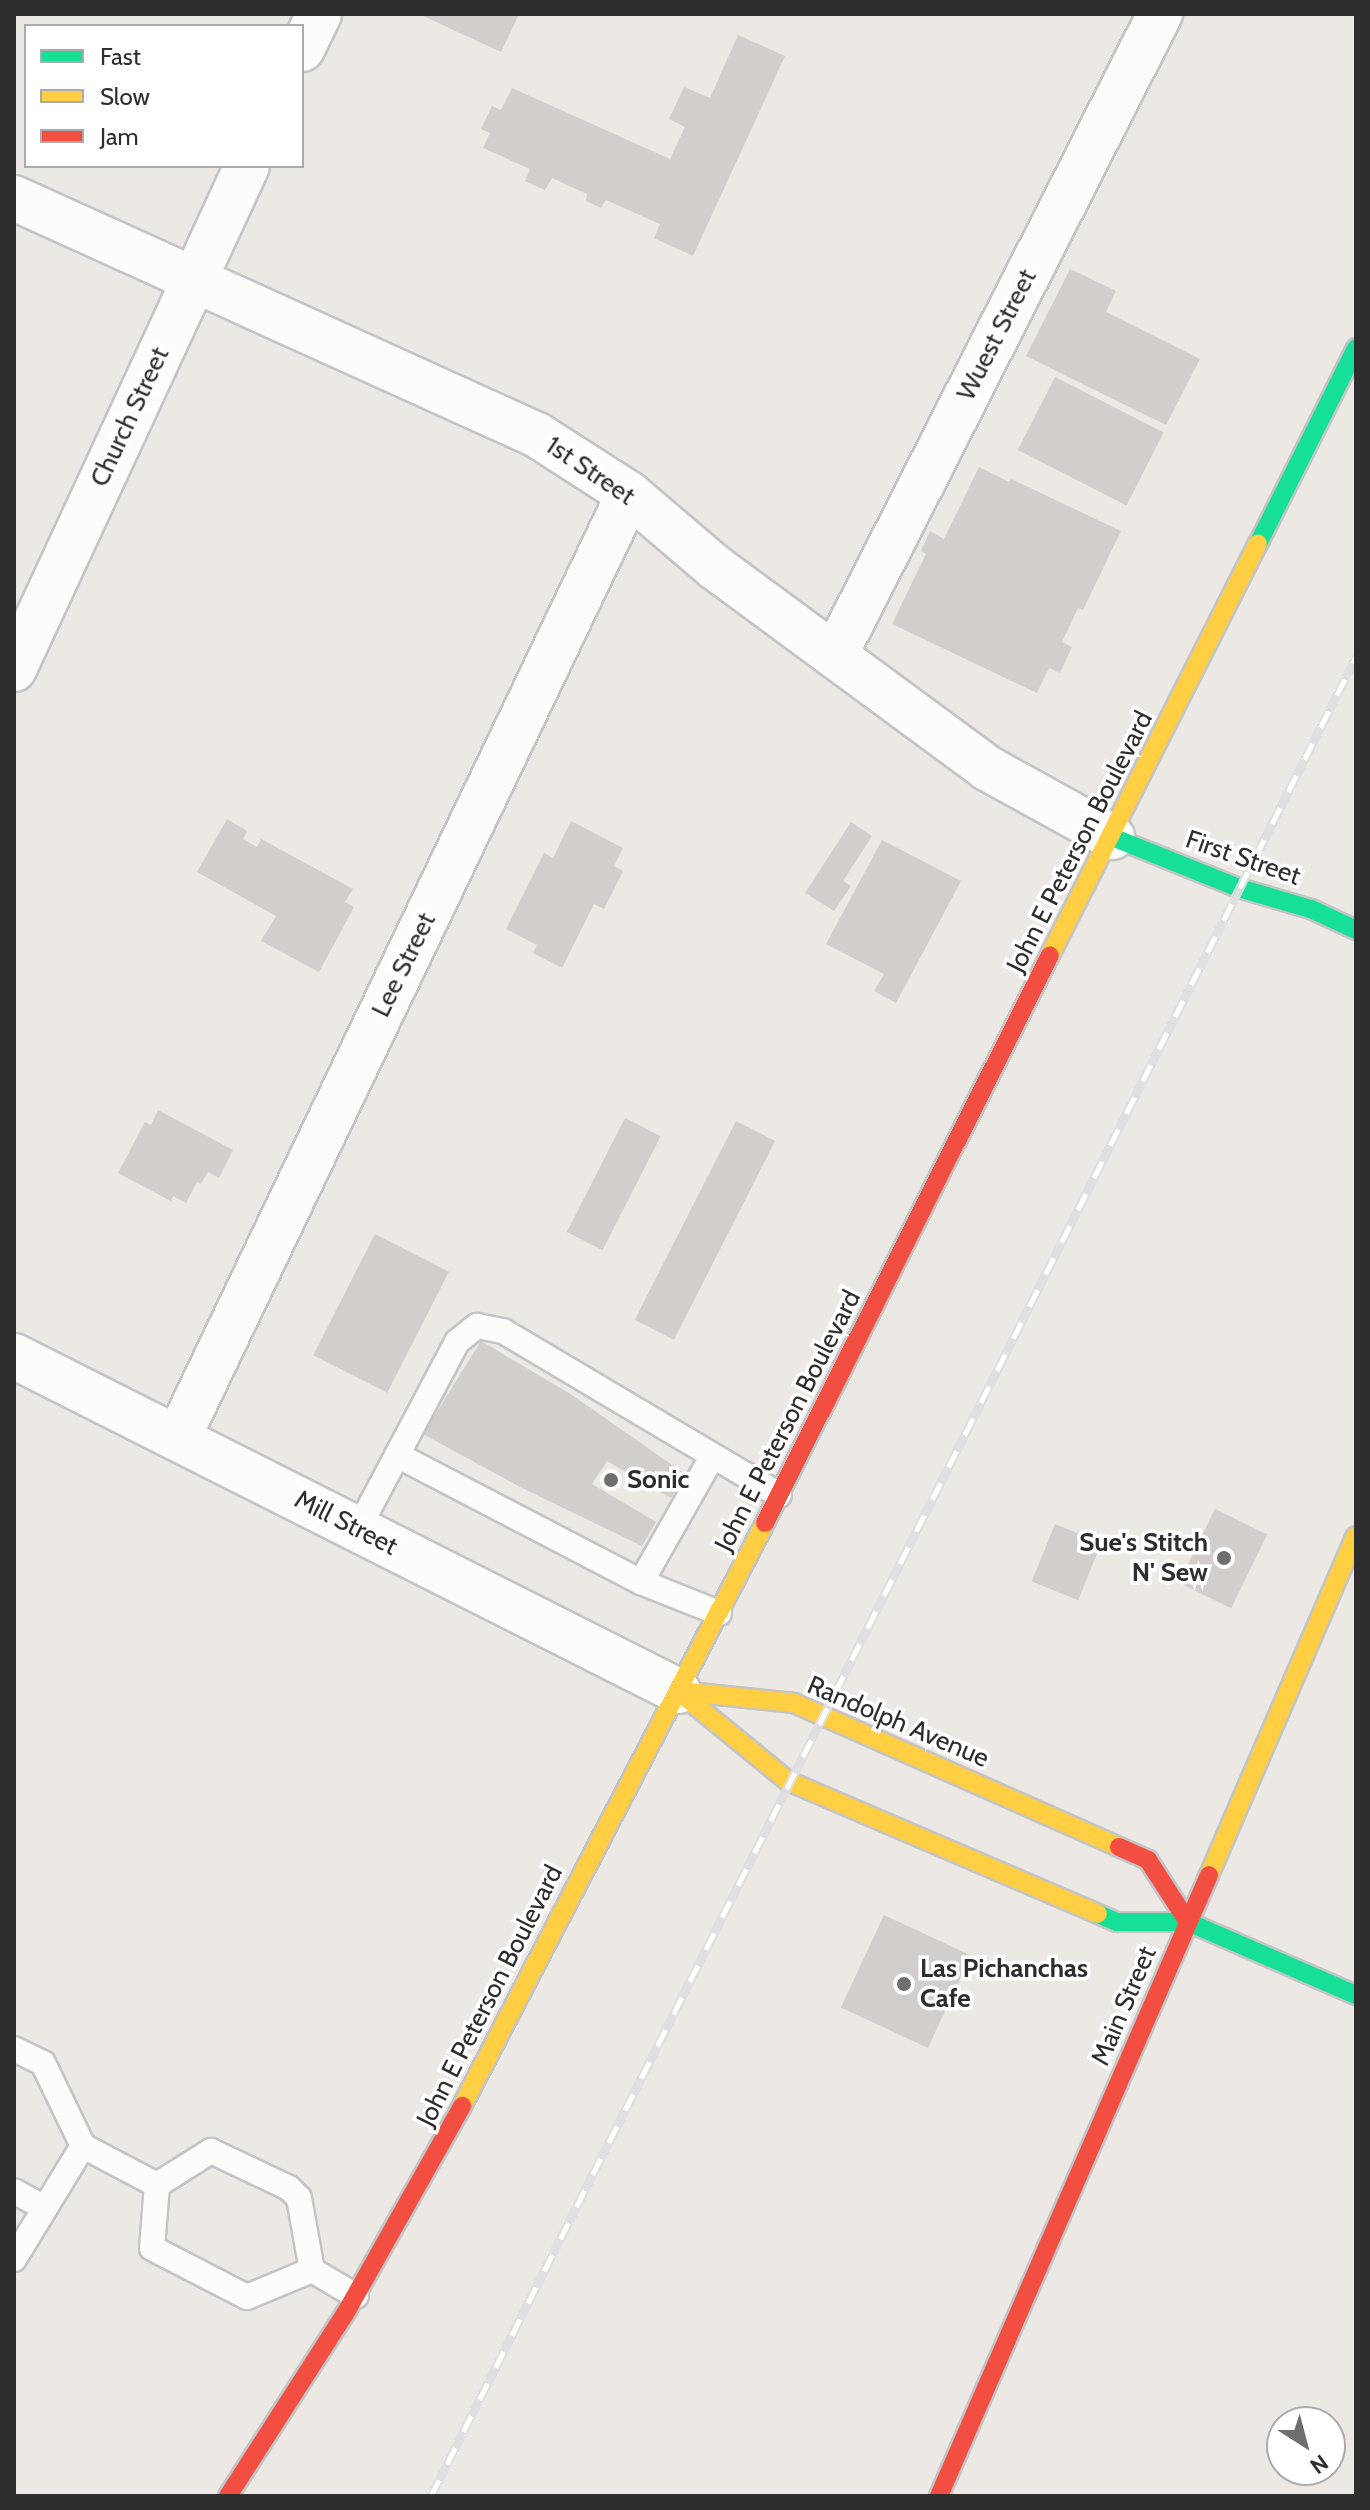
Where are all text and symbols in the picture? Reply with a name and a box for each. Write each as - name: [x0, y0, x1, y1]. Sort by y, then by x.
- legend: [24, 24, 304, 168]
- text: Fast: [100, 42, 141, 71]
- text: Slow: [100, 82, 150, 111]
- text: Jam: [100, 122, 138, 151]
- street label: Wuest Street: [951, 264, 1043, 406]
- street label: Church Street: [84, 342, 176, 492]
- street label: 1st Street: [540, 430, 640, 512]
- street label: John E Peterson Boulevard: [1001, 706, 1159, 978]
- street label: First Street: [1182, 824, 1304, 892]
- street label: Lee Street: [365, 908, 443, 1022]
- street label: John E Peterson Boulevard: [709, 1285, 867, 1557]
- place label: Sonic: [627, 1464, 689, 1496]
- marker: Sonic: [602, 1471, 620, 1489]
- street label: Mill Street: [289, 1484, 403, 1562]
- place label: Sue's Stitch N' Sew: [1079, 1527, 1208, 1588]
- marker: Sue's Stitch N' Sew: [1215, 1549, 1233, 1567]
- street label: Randolph Avenue: [802, 1670, 994, 1774]
- street label: John E Peterson Boulevard: [411, 1860, 569, 2132]
- street label: Main Street: [1085, 1942, 1163, 2070]
- place label: Las Pichanchas Cafe: [920, 1953, 1088, 2014]
- marker: Las Pichanchas Cafe: [895, 1975, 913, 1993]
- north arrow: [1266, 2406, 1346, 2486]
- text: N: [1305, 2449, 1333, 2480]

